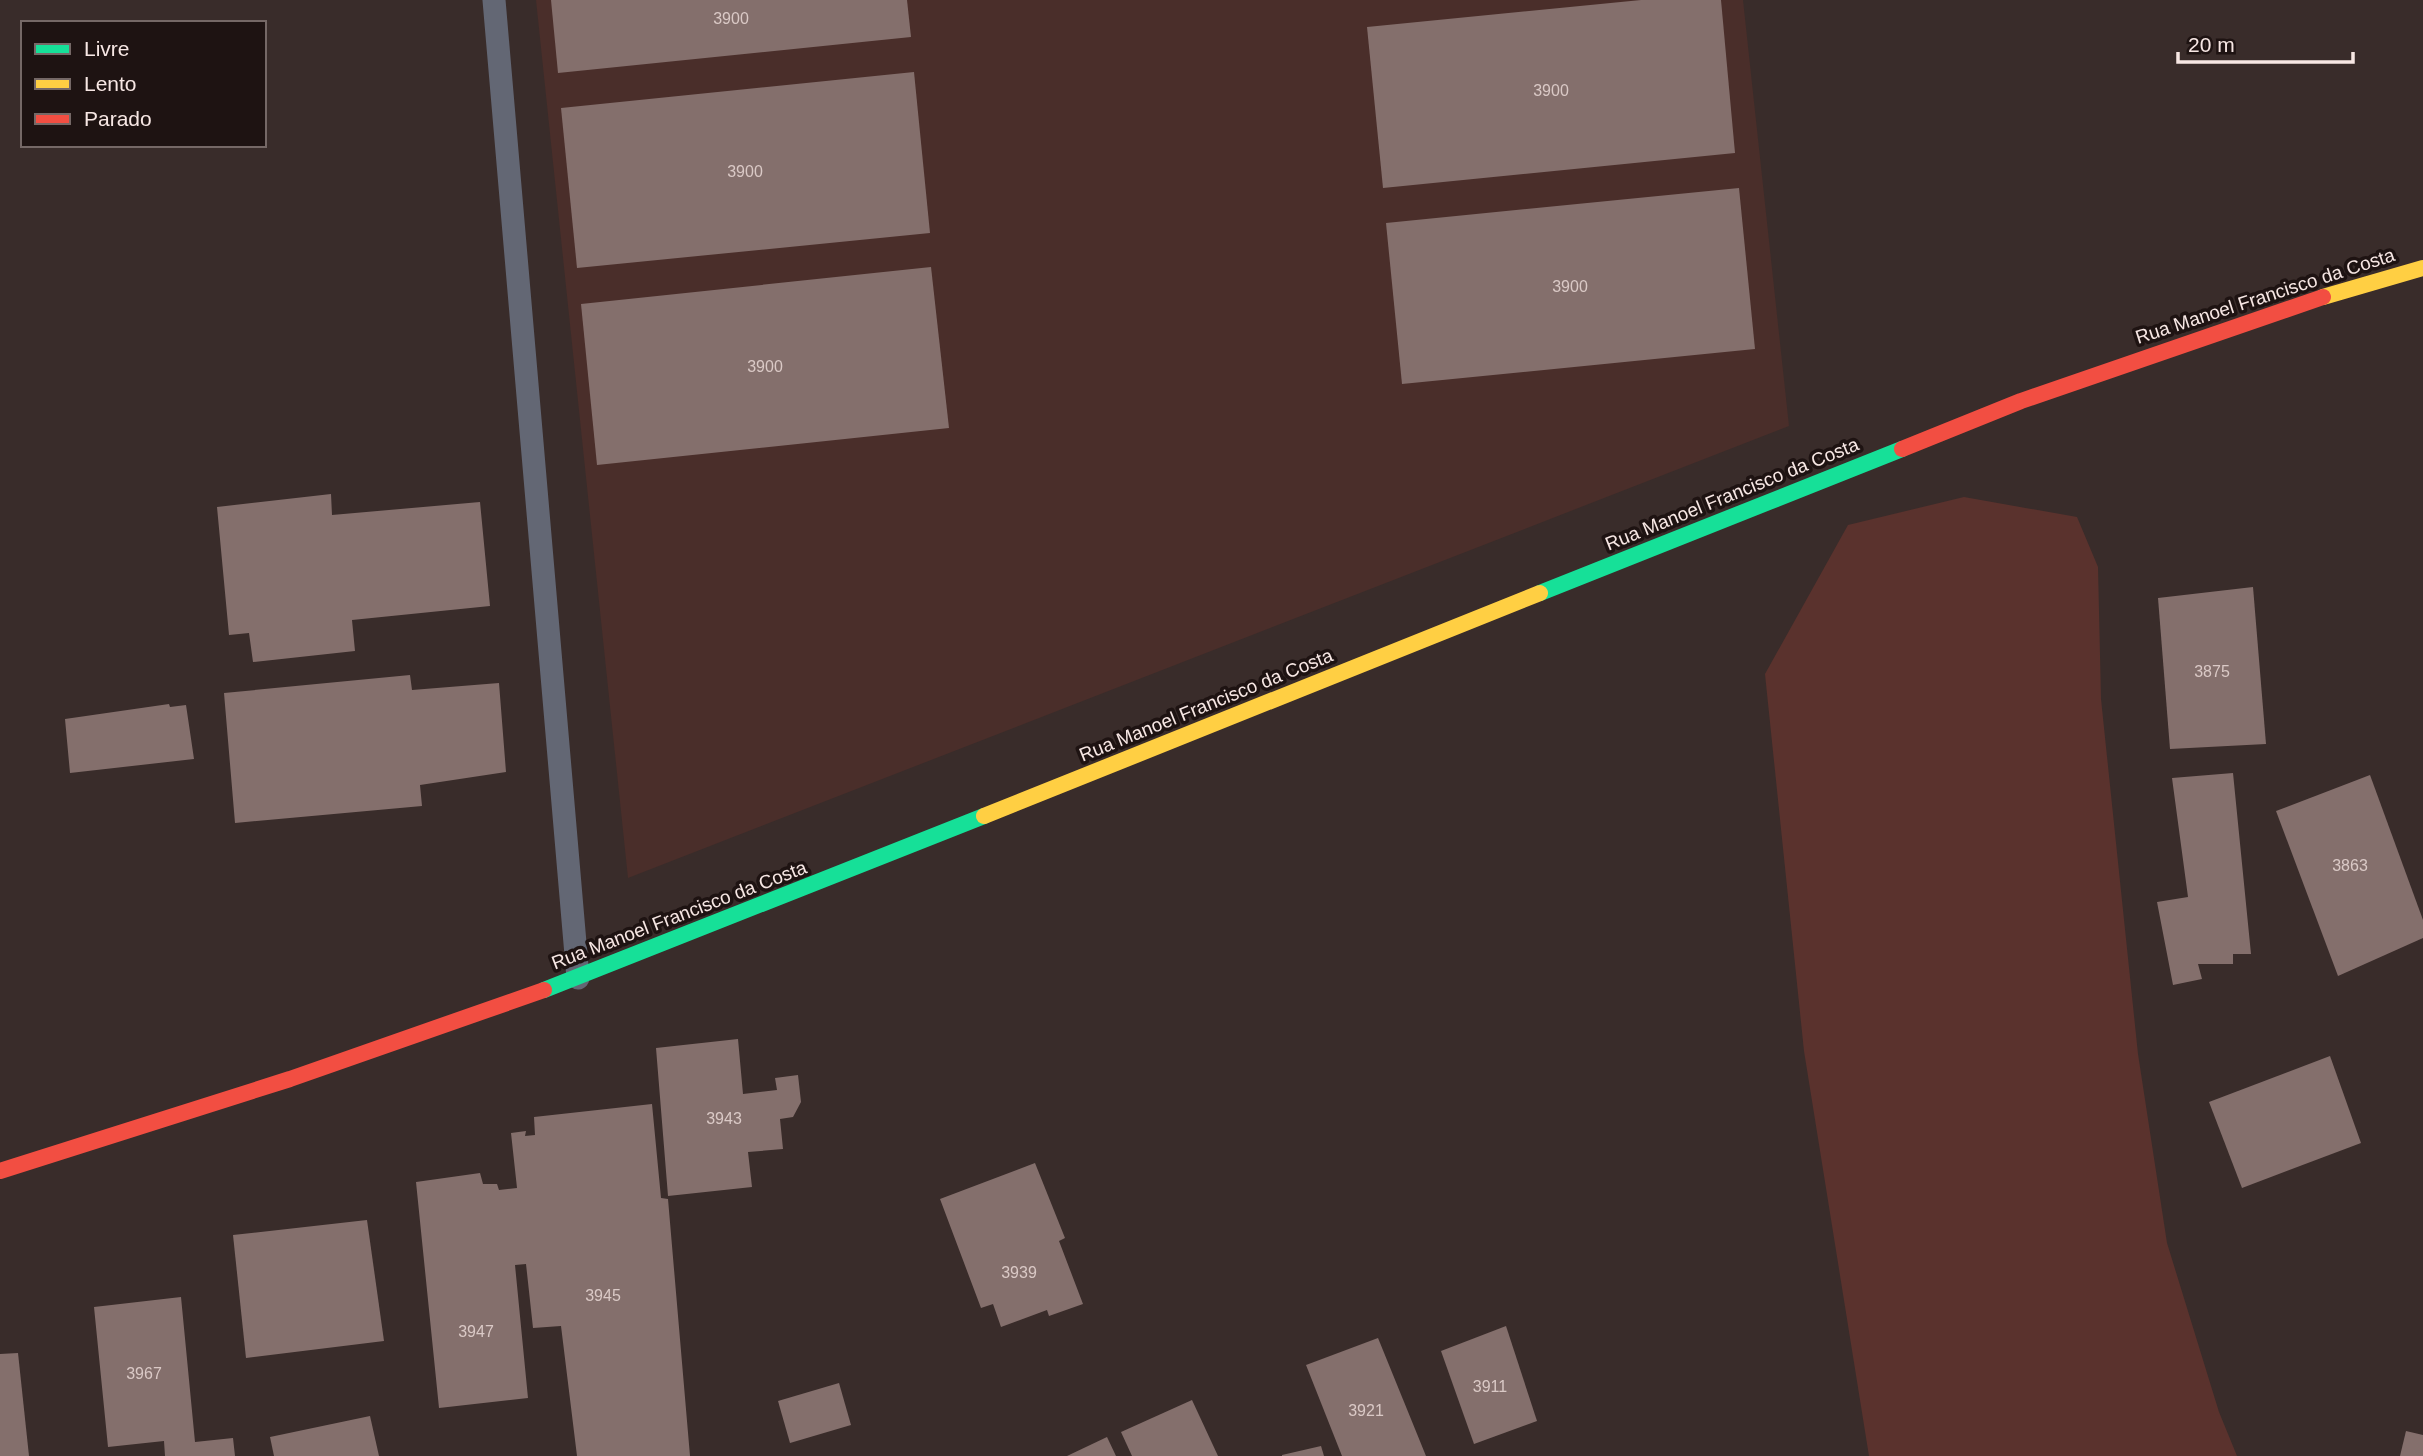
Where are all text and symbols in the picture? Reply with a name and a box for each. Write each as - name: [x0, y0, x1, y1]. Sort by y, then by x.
- house number: 3900: [713, 10, 749, 27]
- legend: [21, 21, 266, 147]
- scale bar: [2178, 21, 2353, 65]
- text: 20 m: [2188, 33, 2235, 56]
- text: Livre: [84, 37, 130, 60]
- text: Lento: [84, 72, 137, 95]
- house number: 3900: [1533, 82, 1569, 99]
- text: Parado: [84, 107, 152, 130]
- house number: 3900: [727, 163, 763, 180]
- street label: Rua Manoel Francisco da Costa: [2133, 244, 2398, 348]
- house number: 3900: [1552, 278, 1588, 295]
- house number: 3900: [747, 358, 783, 375]
- street label: Rua Manoel Francisco da Costa: [1602, 433, 1862, 555]
- street label: Rua Manoel Francisco da Costa: [1076, 644, 1336, 766]
- house number: 3875: [2194, 663, 2230, 680]
- street label: Rua Manoel Francisco da Costa: [549, 856, 810, 973]
- house number: 3863: [2332, 857, 2368, 874]
- house number: 3943: [706, 1110, 742, 1127]
- house number: 3939: [1001, 1264, 1037, 1281]
- house number: 3945: [585, 1287, 621, 1304]
- house number: 3947: [458, 1323, 494, 1340]
- house number: 3967: [126, 1365, 162, 1382]
- house number: 3911: [1473, 1378, 1507, 1395]
- house number: 3921: [1348, 1402, 1384, 1419]

